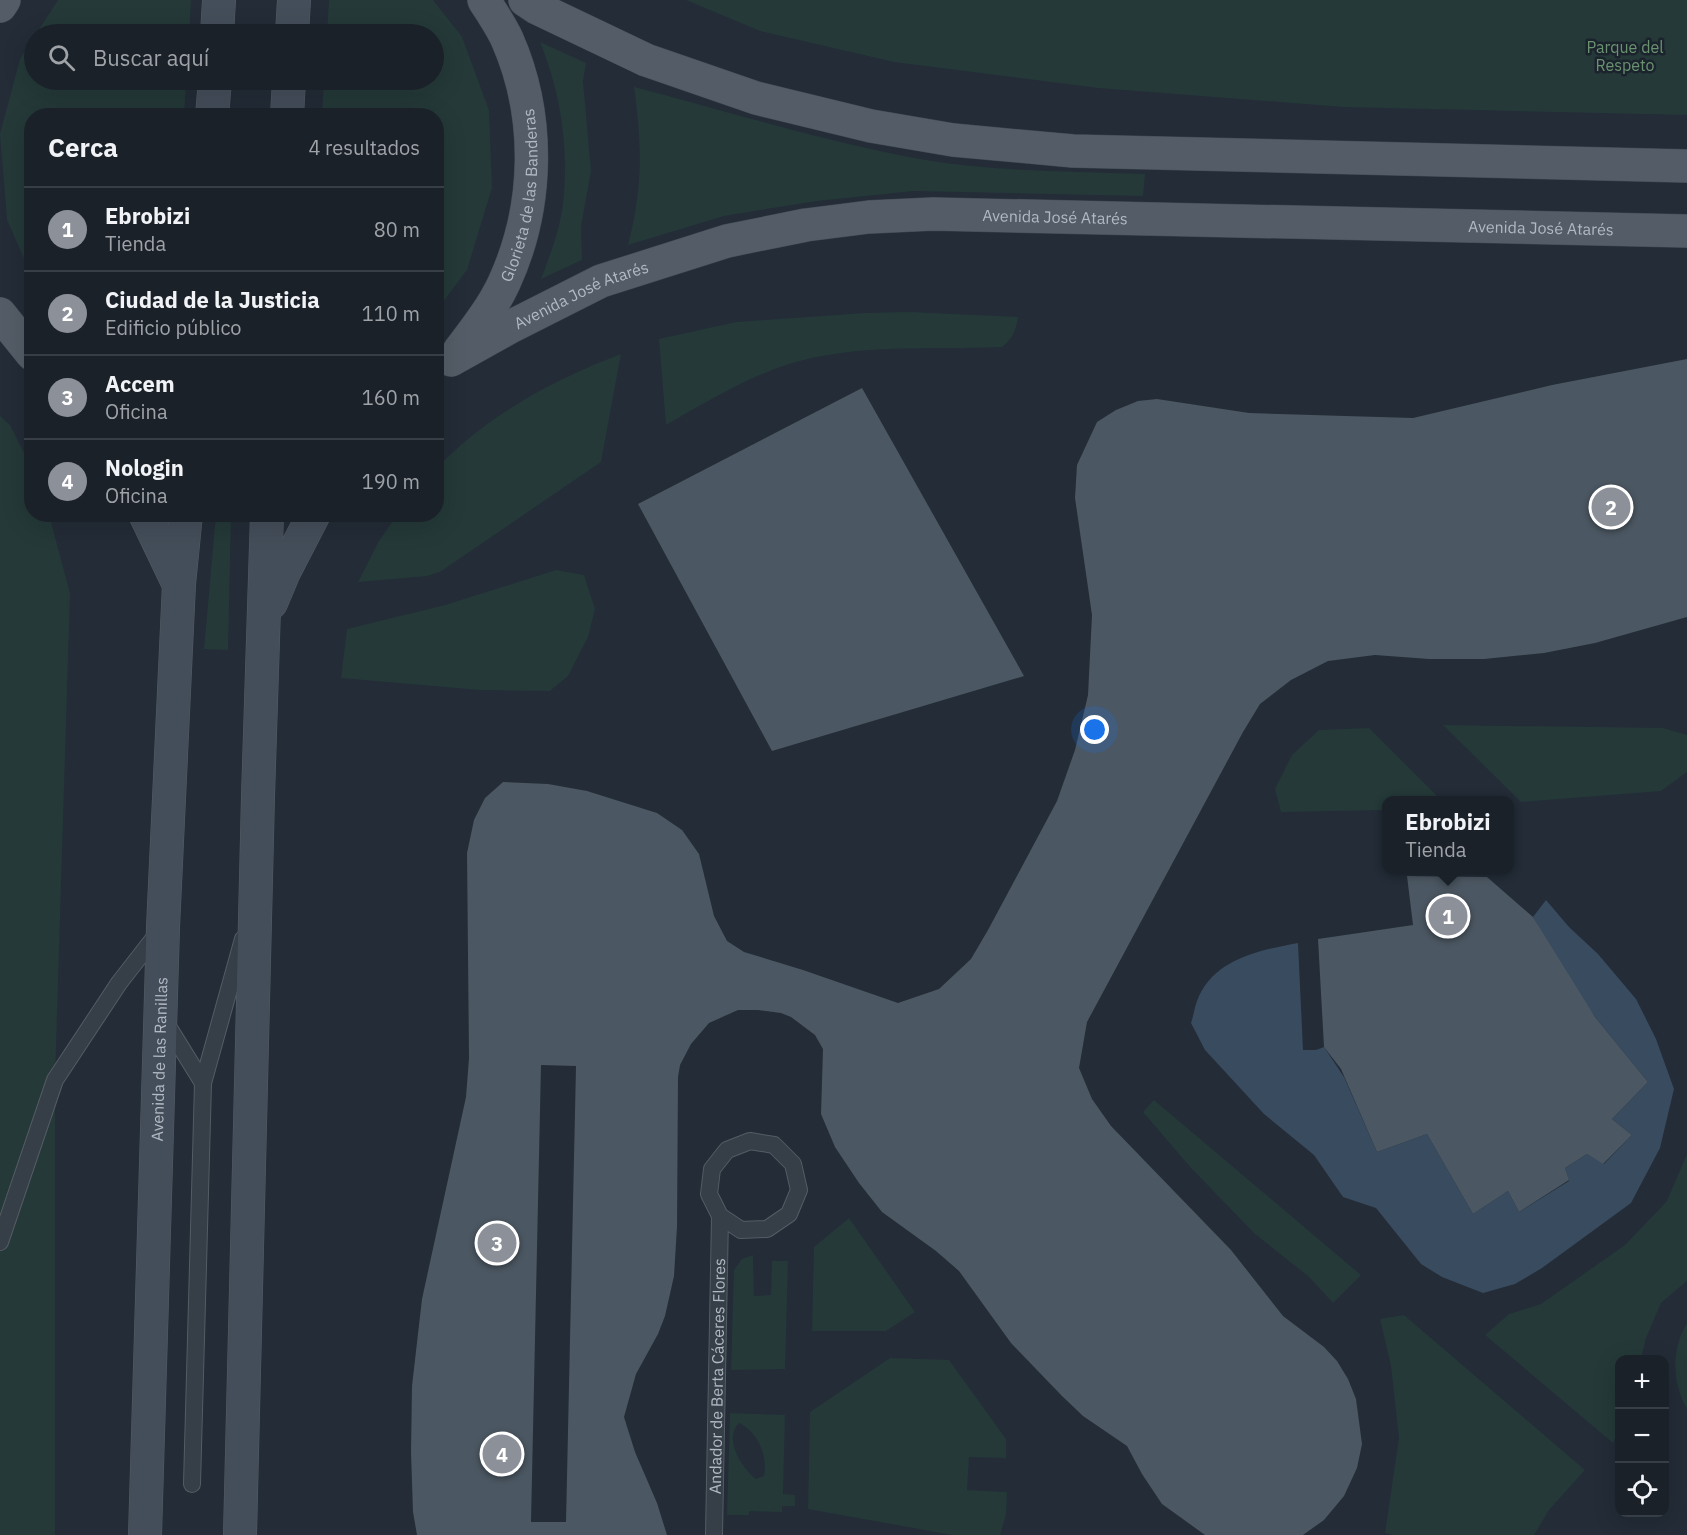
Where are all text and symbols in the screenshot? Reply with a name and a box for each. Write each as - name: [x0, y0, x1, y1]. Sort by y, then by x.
- search box: [24, 24, 444, 90]
- park label: Parque del Respeto: [1586, 37, 1664, 75]
- icon: search: [45, 41, 78, 74]
- text: Buscar aquí: [93, 43, 209, 72]
- street label: Glorieta de las Banderas: [496, 107, 541, 285]
- text: Cerca: [48, 130, 118, 164]
- text: 4 resultados: [308, 134, 420, 161]
- text: Ebrobizi: [105, 201, 190, 230]
- street label: Avenida José Atarés: [982, 205, 1128, 228]
- text: 1: [62, 216, 74, 243]
- text: 80 m: [374, 216, 420, 243]
- street label: Avenida José Atarés: [1468, 216, 1614, 239]
- text: Tienda: [105, 230, 166, 257]
- street label: Avenida José Atarés: [511, 257, 651, 333]
- text: Ciudad de la Justicia: [105, 285, 320, 314]
- text: 2: [62, 300, 74, 327]
- text: 110 m: [362, 300, 420, 327]
- text: Edificio público: [105, 314, 242, 341]
- text: Accem: [105, 369, 175, 398]
- text: 3: [62, 384, 74, 411]
- text: 160 m: [362, 384, 420, 411]
- text: Oficina: [105, 398, 168, 425]
- text: Nologin: [105, 453, 184, 482]
- text: 4: [62, 468, 74, 495]
- text: 190 m: [362, 468, 420, 495]
- text: Oficina: [105, 482, 168, 509]
- pin: 2: [1592, 484, 1630, 530]
- your location: [1080, 715, 1109, 744]
- popup: [1382, 796, 1514, 874]
- text: Ebrobizi: [1405, 807, 1491, 836]
- text: Tienda: [1405, 836, 1466, 863]
- pin: 1: [1428, 894, 1468, 938]
- street label: Avenida de las Ranillas: [147, 977, 172, 1142]
- pin: 3: [478, 1220, 516, 1266]
- street label: Andador de Berta Cáceres Flores: [705, 1258, 729, 1494]
- map controls: [1615, 1355, 1669, 1517]
- button: +: [1615, 1355, 1669, 1409]
- button: −: [1615, 1409, 1669, 1463]
- pin: 4: [482, 1432, 522, 1476]
- button: locate: [1615, 1463, 1669, 1517]

